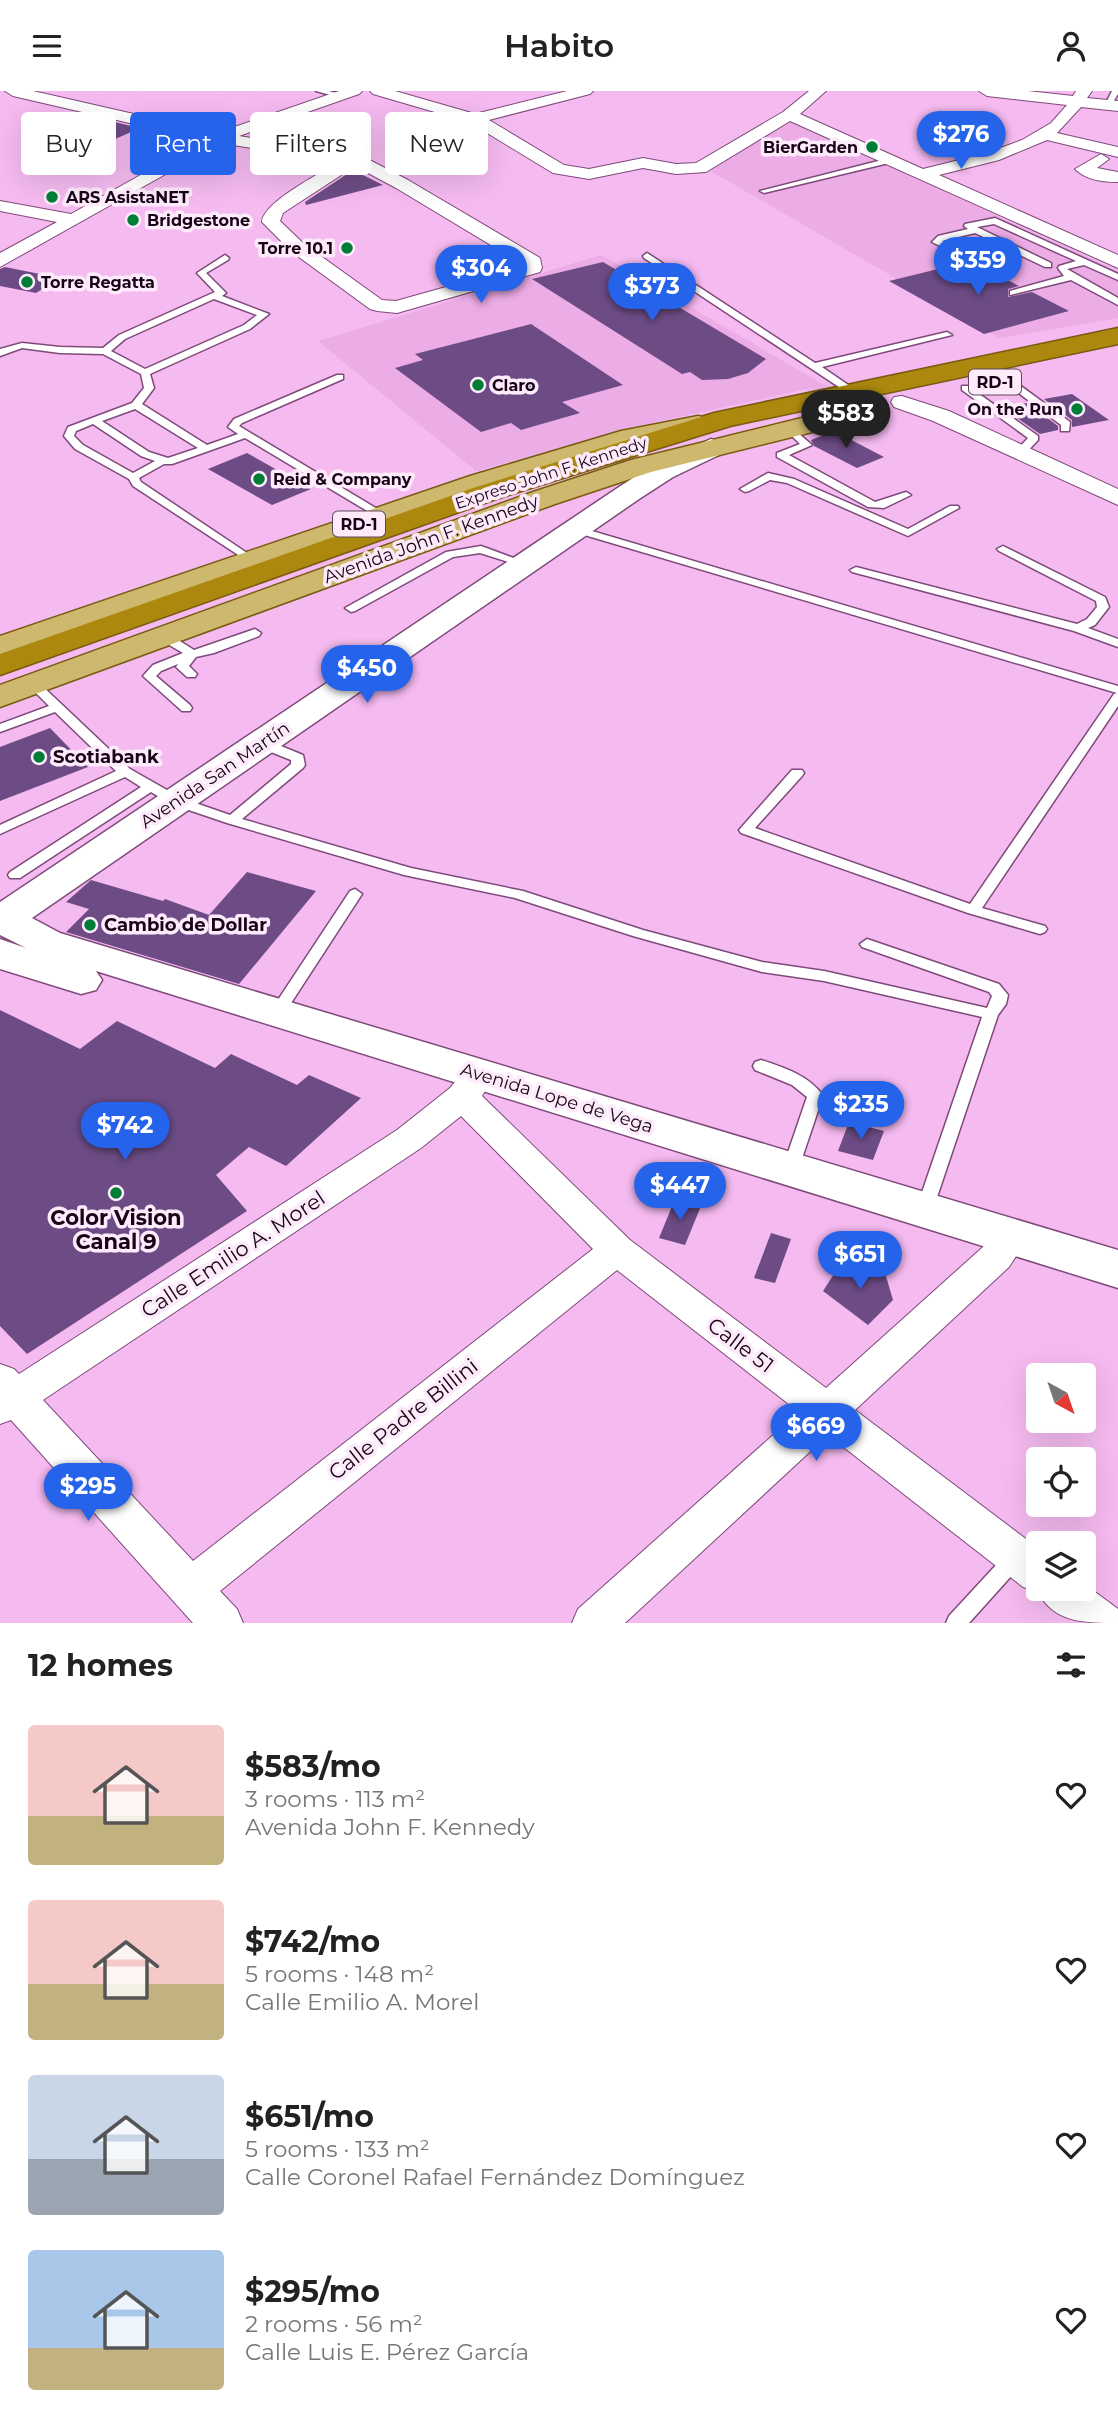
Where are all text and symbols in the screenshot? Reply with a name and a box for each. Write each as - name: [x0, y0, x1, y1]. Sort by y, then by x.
- text: Habito: [504, 26, 614, 65]
- icon: menu: [28, 27, 66, 65]
- icon: person: [1052, 27, 1090, 65]
- pin: $276: [920, 111, 1002, 171]
- chip: Buy: [21, 112, 116, 175]
- chip: Rent: [130, 112, 236, 175]
- chip: Filters: [250, 112, 371, 175]
- chip: New: [385, 112, 488, 175]
- text: $276: [933, 120, 989, 148]
- place label: BierGarden: [763, 138, 858, 157]
- marker: BierGarden: [864, 139, 880, 155]
- place label: ARS AsistaNET: [65, 188, 189, 207]
- marker: ARS AsistaNET: [44, 189, 60, 205]
- place label: Bridgestone: [147, 211, 250, 230]
- marker: Bridgestone: [125, 212, 141, 228]
- pin: $359: [937, 237, 1019, 297]
- place label: Torre 10.1: [258, 239, 333, 258]
- marker: Torre 10.1: [339, 240, 355, 256]
- pin: $304: [440, 245, 522, 305]
- text: $359: [950, 246, 1006, 274]
- text: $304: [451, 254, 511, 282]
- pin: $373: [611, 264, 693, 323]
- text: $373: [624, 272, 680, 300]
- place label: Torre Regatta: [41, 273, 155, 292]
- marker: Torre Regatta: [19, 274, 35, 290]
- road number: RD-1: [969, 369, 1021, 395]
- place label: Claro: [492, 376, 536, 395]
- marker: Claro: [470, 377, 486, 393]
- pin: $583: [805, 391, 887, 450]
- text: $583: [817, 399, 875, 427]
- place label: On the Run: [967, 400, 1063, 419]
- marker: On the Run: [1069, 401, 1085, 417]
- street label: Expreso John F. Kennedy: [453, 433, 650, 513]
- place label: Reid & Company: [273, 470, 412, 489]
- marker: Reid & Company: [251, 471, 267, 487]
- street label: Avenida John F. Kennedy: [321, 490, 542, 588]
- road number: RD-1: [333, 511, 385, 537]
- pin: $450: [326, 645, 408, 705]
- text: $450: [337, 654, 397, 682]
- street label: Avenida San Martín: [136, 717, 294, 833]
- place label: Scotiabank: [53, 746, 159, 768]
- marker: Scotiabank: [31, 749, 47, 765]
- place label: Cambio de Dollar: [104, 914, 267, 936]
- marker: Cambio de Dollar: [82, 917, 98, 933]
- street label: Avenida Lope de Vega: [458, 1058, 656, 1138]
- pin: $235: [820, 1081, 902, 1141]
- text: $235: [833, 1090, 889, 1118]
- pin: $742: [84, 1103, 166, 1162]
- text: $742: [97, 1111, 153, 1139]
- pin: $447: [639, 1163, 721, 1222]
- text: $447: [650, 1171, 710, 1199]
- marker: Color Vision Canal 9: [108, 1185, 124, 1201]
- street label: Calle Emilio A. Morel: [136, 1185, 330, 1323]
- place label: Color Vision Canal 9: [50, 1205, 182, 1254]
- pin: $651: [819, 1231, 901, 1291]
- text: $651: [834, 1240, 886, 1268]
- street label: Calle 51: [703, 1312, 779, 1378]
- street label: Calle Padre Billini: [323, 1353, 483, 1485]
- north arrow: [1026, 1363, 1096, 1433]
- map controls: [1026, 1363, 1096, 1601]
- pin: $669: [775, 1403, 857, 1463]
- text: $669: [787, 1412, 845, 1440]
- button: locate: [1026, 1447, 1096, 1517]
- pin: $295: [47, 1463, 129, 1523]
- text: $295: [60, 1472, 116, 1500]
- button: layers: [1026, 1531, 1096, 1601]
- icon: filters: [1052, 1646, 1090, 1684]
- text: 12 homes: [28, 1647, 173, 1684]
- text: $583/mo: [245, 1748, 381, 1785]
- icon: home: [84, 1753, 168, 1837]
- icon: heart: [1052, 1776, 1090, 1814]
- text: 3 rooms · 113 m²: [245, 1785, 425, 1813]
- text: Avenida John F. Kennedy: [245, 1813, 535, 1841]
- text: $742/mo: [245, 1923, 380, 1960]
- icon: home: [84, 1928, 168, 2012]
- icon: heart: [1052, 1951, 1090, 1989]
- text: 5 rooms · 148 m²: [245, 1960, 434, 1988]
- text: Calle Emilio A. Morel: [245, 1988, 479, 2016]
- text: $651/mo: [245, 2098, 374, 2135]
- icon: home: [84, 2103, 168, 2187]
- icon: heart: [1052, 2126, 1090, 2164]
- text: 5 rooms · 133 m²: [245, 2135, 430, 2163]
- text: Calle Coronel Rafael Fernández Domínguez: [245, 2163, 745, 2191]
- text: $295/mo: [245, 2273, 380, 2310]
- icon: home: [84, 2278, 168, 2362]
- icon: heart: [1052, 2301, 1090, 2339]
- text: 2 rooms · 56 m²: [245, 2310, 423, 2338]
- text: Calle Luis E. Pérez García: [245, 2338, 529, 2366]

